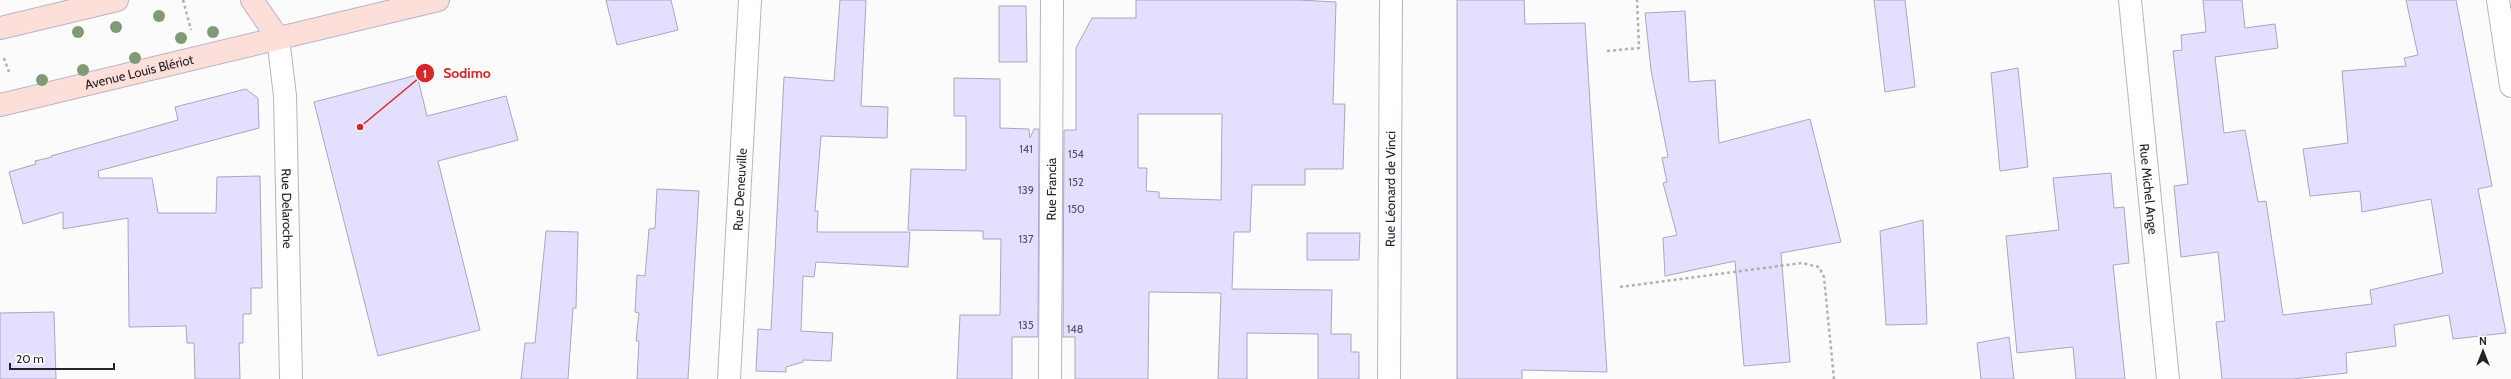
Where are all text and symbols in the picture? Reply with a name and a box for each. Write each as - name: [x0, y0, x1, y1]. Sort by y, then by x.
- street label: Avenue Louis Blériot: [83, 51, 196, 92]
- callout: Sodimo: [415, 60, 499, 86]
- text: Sodimo: [443, 64, 491, 82]
- text: 1: [423, 66, 427, 81]
- street label: Rue Léonard de Vinci: [1382, 131, 1398, 247]
- house number: 141: [1019, 142, 1033, 156]
- street label: Rue Michel Ange: [2136, 143, 2162, 236]
- street label: Rue Deneuville: [729, 147, 750, 231]
- house number: 154: [1068, 147, 1085, 161]
- street label: Rue Francia: [1043, 157, 1059, 220]
- street label: Rue Delaroche: [279, 168, 296, 249]
- house number: 152: [1068, 175, 1084, 189]
- house number: 139: [1018, 183, 1034, 197]
- house number: 150: [1067, 202, 1085, 216]
- house number: 137: [1018, 232, 1034, 246]
- house number: 135: [1018, 318, 1034, 332]
- house number: 148: [1067, 322, 1083, 336]
- north arrow: [2463, 331, 2503, 371]
- text: N: [2479, 334, 2487, 348]
- scale bar: [10, 345, 114, 371]
- text: 20 m: [16, 351, 44, 366]

